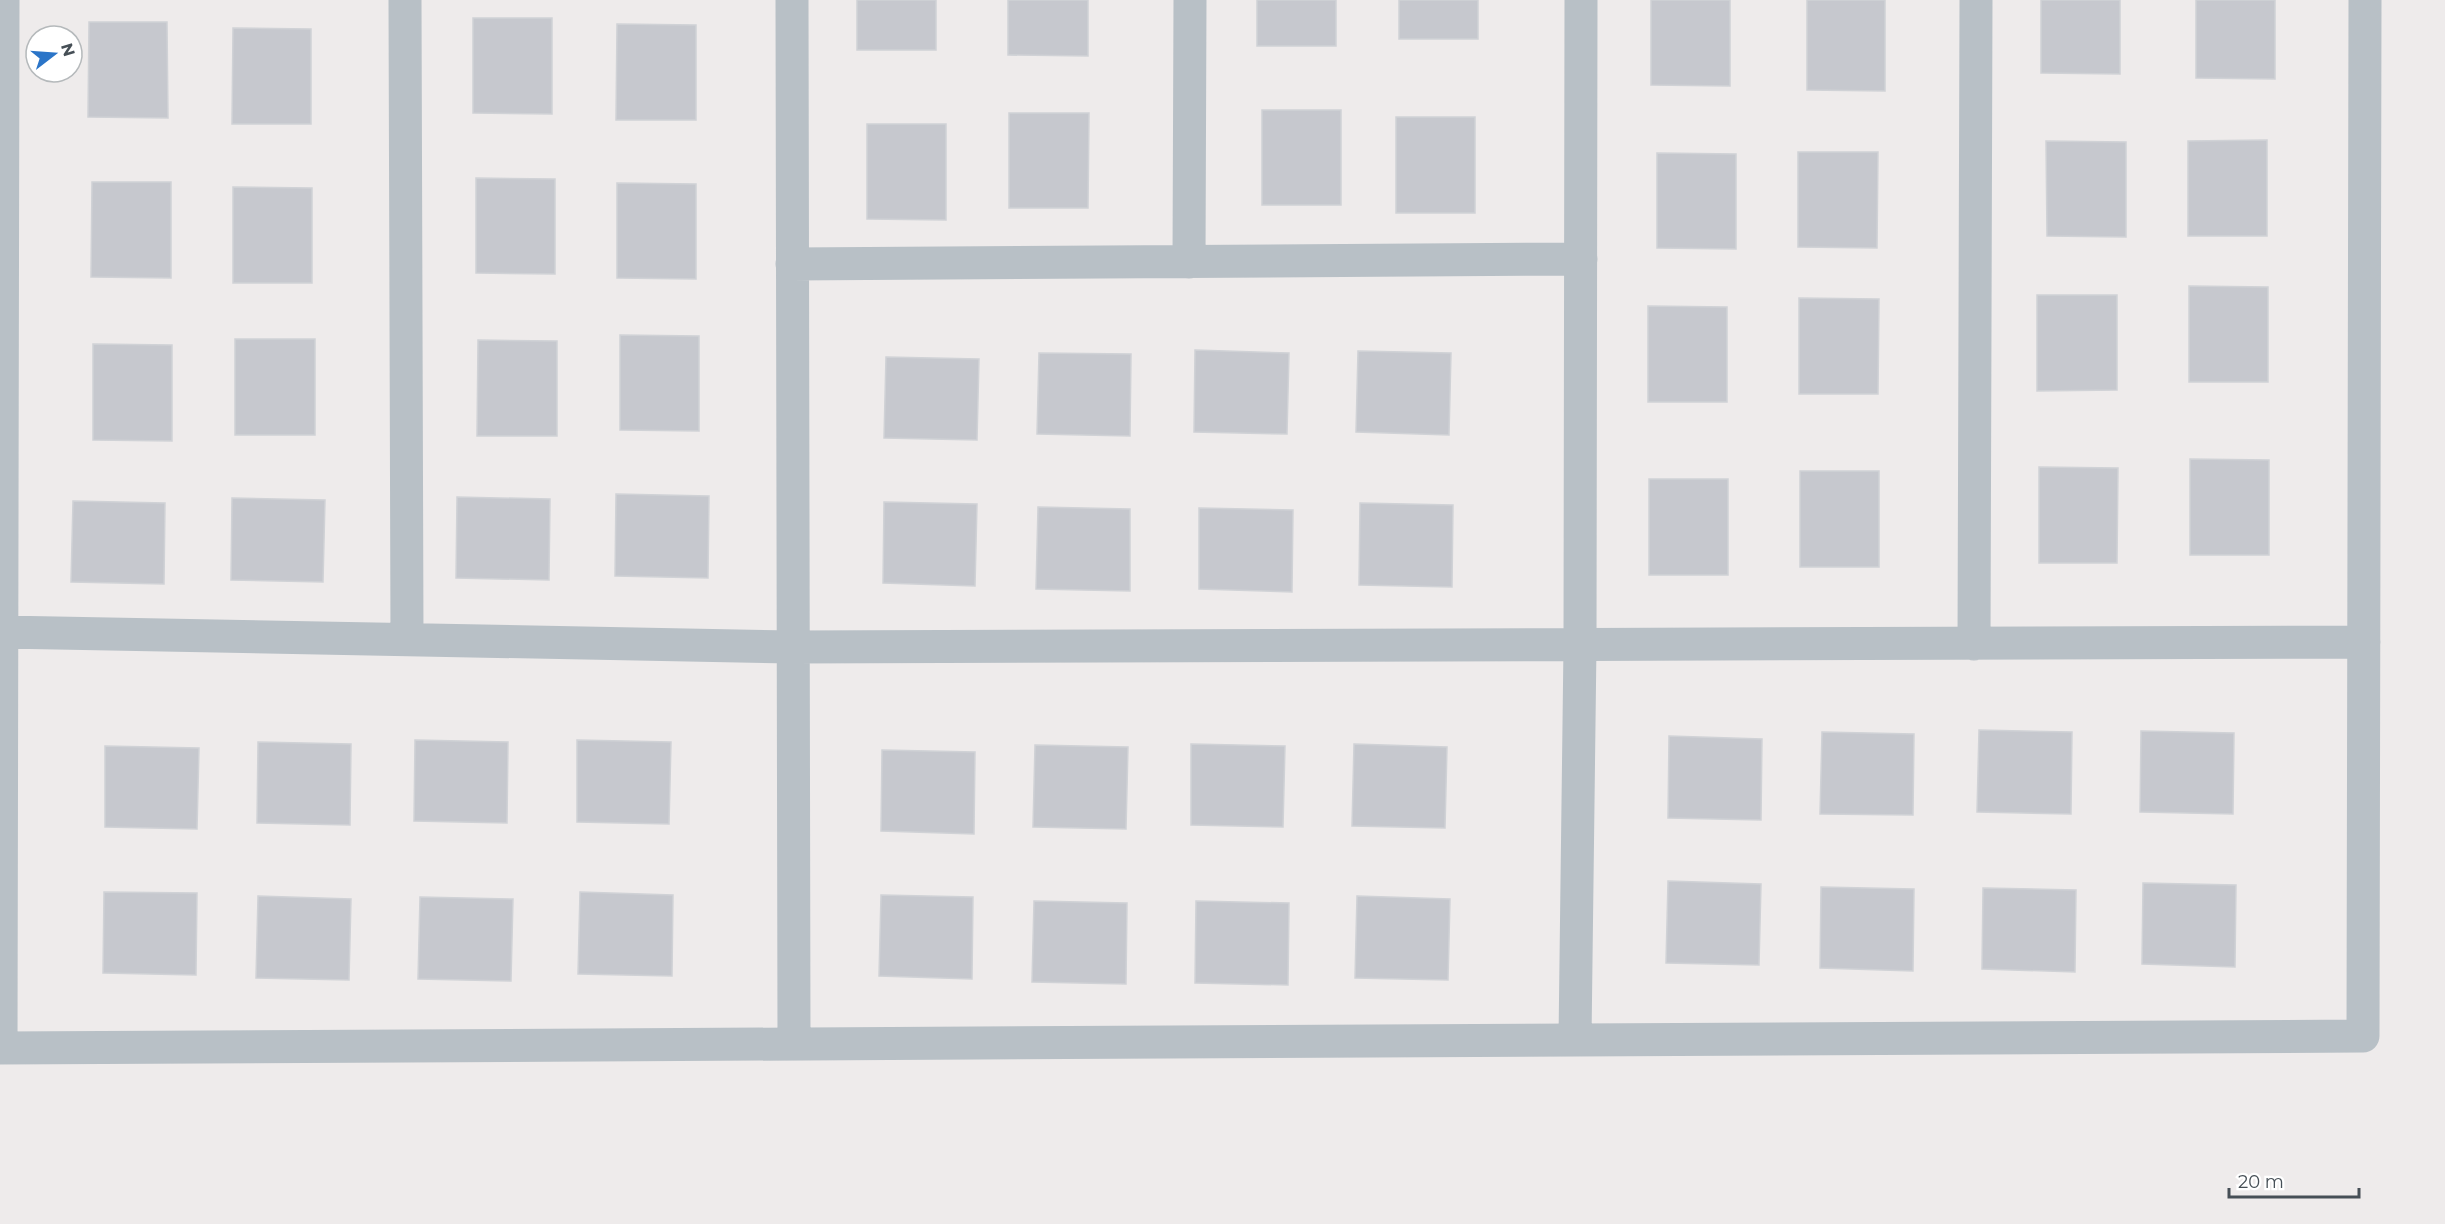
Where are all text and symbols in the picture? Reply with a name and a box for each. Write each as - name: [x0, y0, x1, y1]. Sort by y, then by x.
- north arrow: [24, 24, 84, 84]
- text: N: [57, 41, 79, 59]
- scale bar: [2229, 1161, 2360, 1199]
- text: 20 m: [2238, 1171, 2284, 1193]

